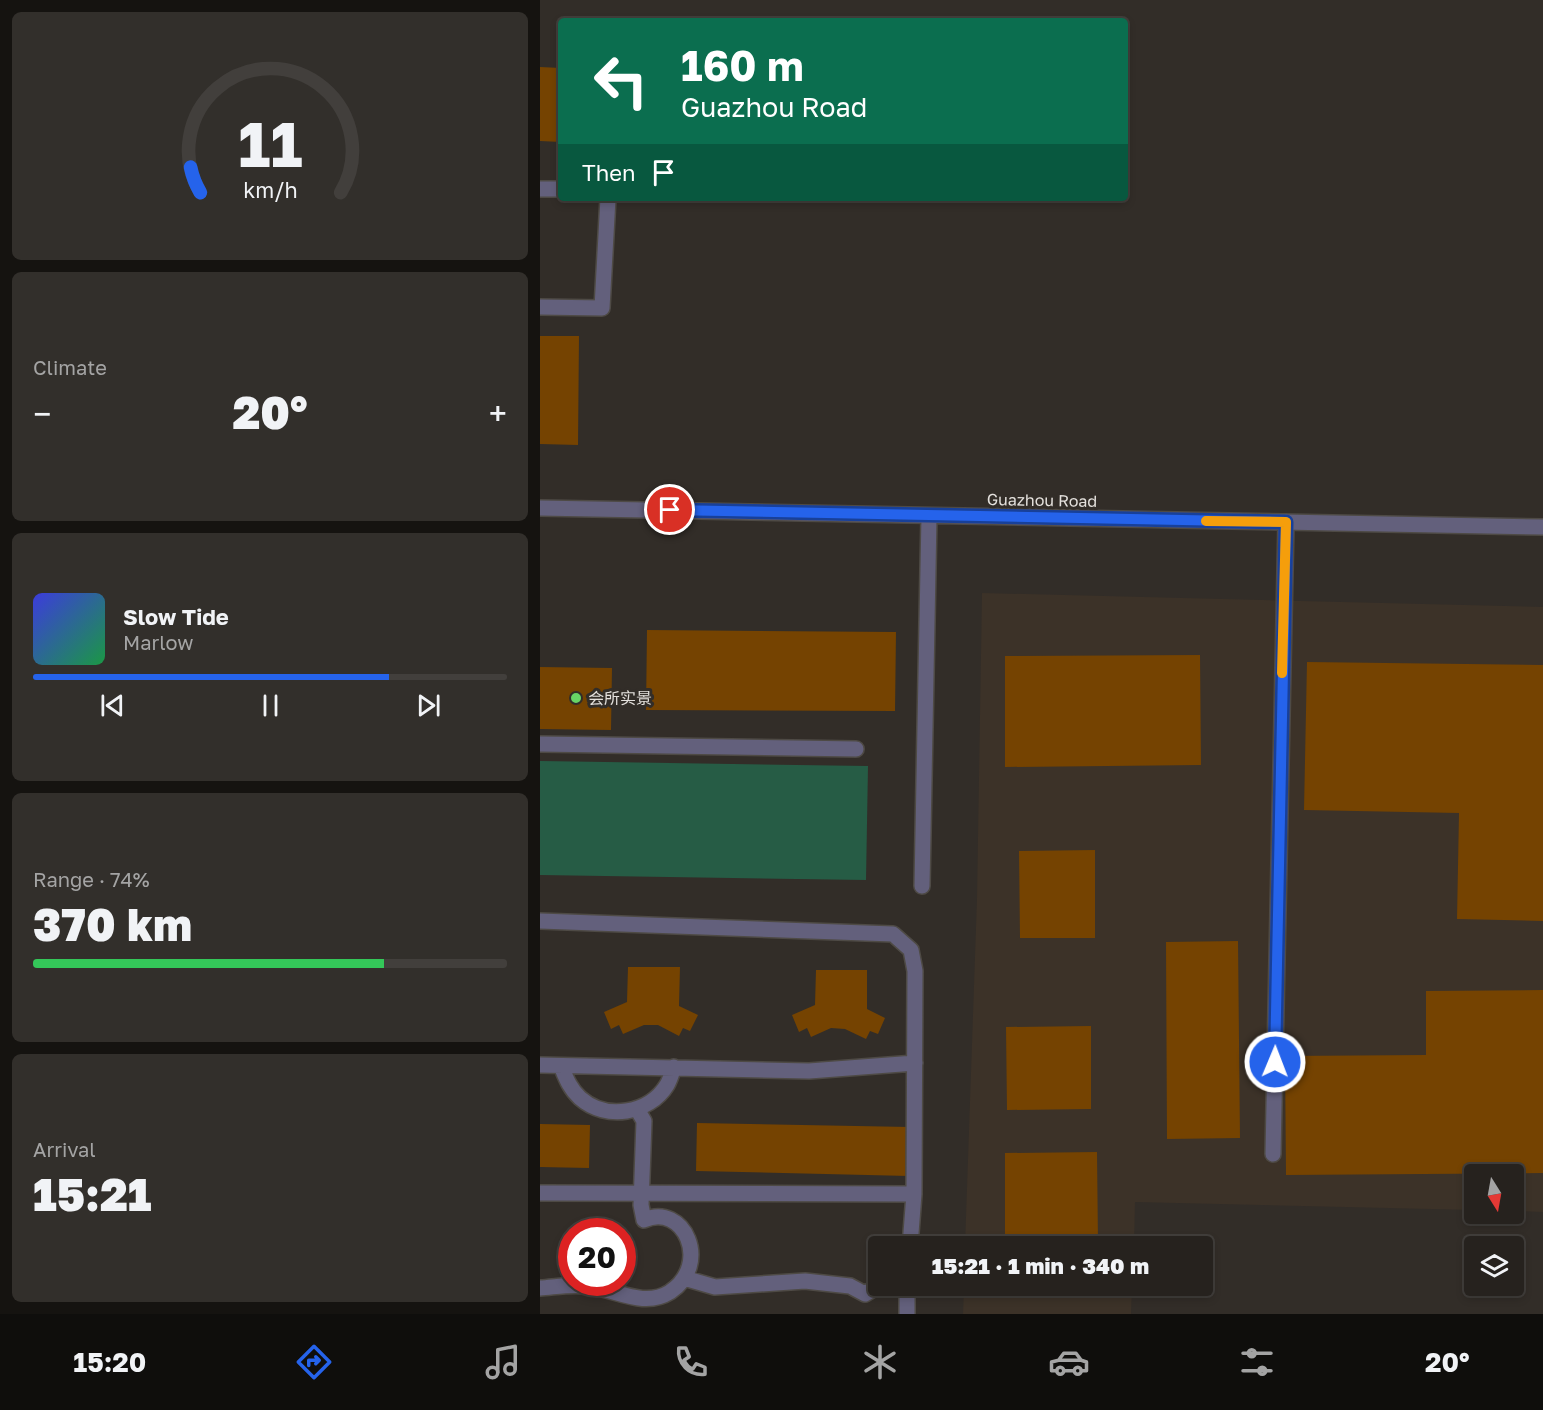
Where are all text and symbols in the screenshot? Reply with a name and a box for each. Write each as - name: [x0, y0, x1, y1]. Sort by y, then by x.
- text: 160 m: [681, 40, 804, 90]
- icon: left: [582, 42, 660, 120]
- text: Guazhou Road: [681, 91, 867, 123]
- text: 11: [238, 106, 302, 181]
- icon: arrive: [647, 156, 680, 189]
- text: Then: [582, 159, 635, 186]
- text: km/h: [243, 178, 297, 204]
- text: Climate: [33, 355, 107, 379]
- text: 20°: [232, 385, 308, 439]
- text: −: [33, 394, 51, 433]
- text: +: [489, 394, 507, 433]
- pin: [644, 484, 695, 535]
- street label: Guazhou Road: [987, 489, 1097, 511]
- icon: arrive: [653, 493, 686, 526]
- text: Slow Tide: [123, 603, 229, 630]
- text: Marlow: [123, 630, 194, 654]
- place label: 会所实景: [588, 688, 652, 708]
- icon: previous: [96, 689, 129, 722]
- icon: pause: [254, 689, 287, 722]
- icon: next: [412, 689, 445, 722]
- marker: 会所实景: [569, 691, 583, 705]
- text: Range · 74%: [33, 867, 150, 891]
- text: 370 km: [33, 897, 192, 951]
- position arrow: [1243, 1030, 1307, 1094]
- text: Arrival: [33, 1137, 96, 1161]
- north arrow: [1464, 1164, 1524, 1224]
- map controls: [1464, 1164, 1524, 1296]
- text: 15:21: [33, 1167, 152, 1221]
- speed limit sign: 20: [558, 1218, 636, 1296]
- button: layers: [1464, 1236, 1524, 1296]
- text: 15:21 · 1 min · 340 m: [932, 1252, 1149, 1279]
- icon: directions: [293, 1341, 335, 1383]
- icon: music: [482, 1341, 524, 1383]
- icon: phone: [670, 1341, 712, 1383]
- icon: climate: [859, 1341, 901, 1383]
- icon: car: [1048, 1341, 1090, 1383]
- icon: filters: [1236, 1341, 1278, 1383]
- text: 15:20: [73, 1346, 146, 1378]
- text: 20°: [1425, 1346, 1470, 1378]

